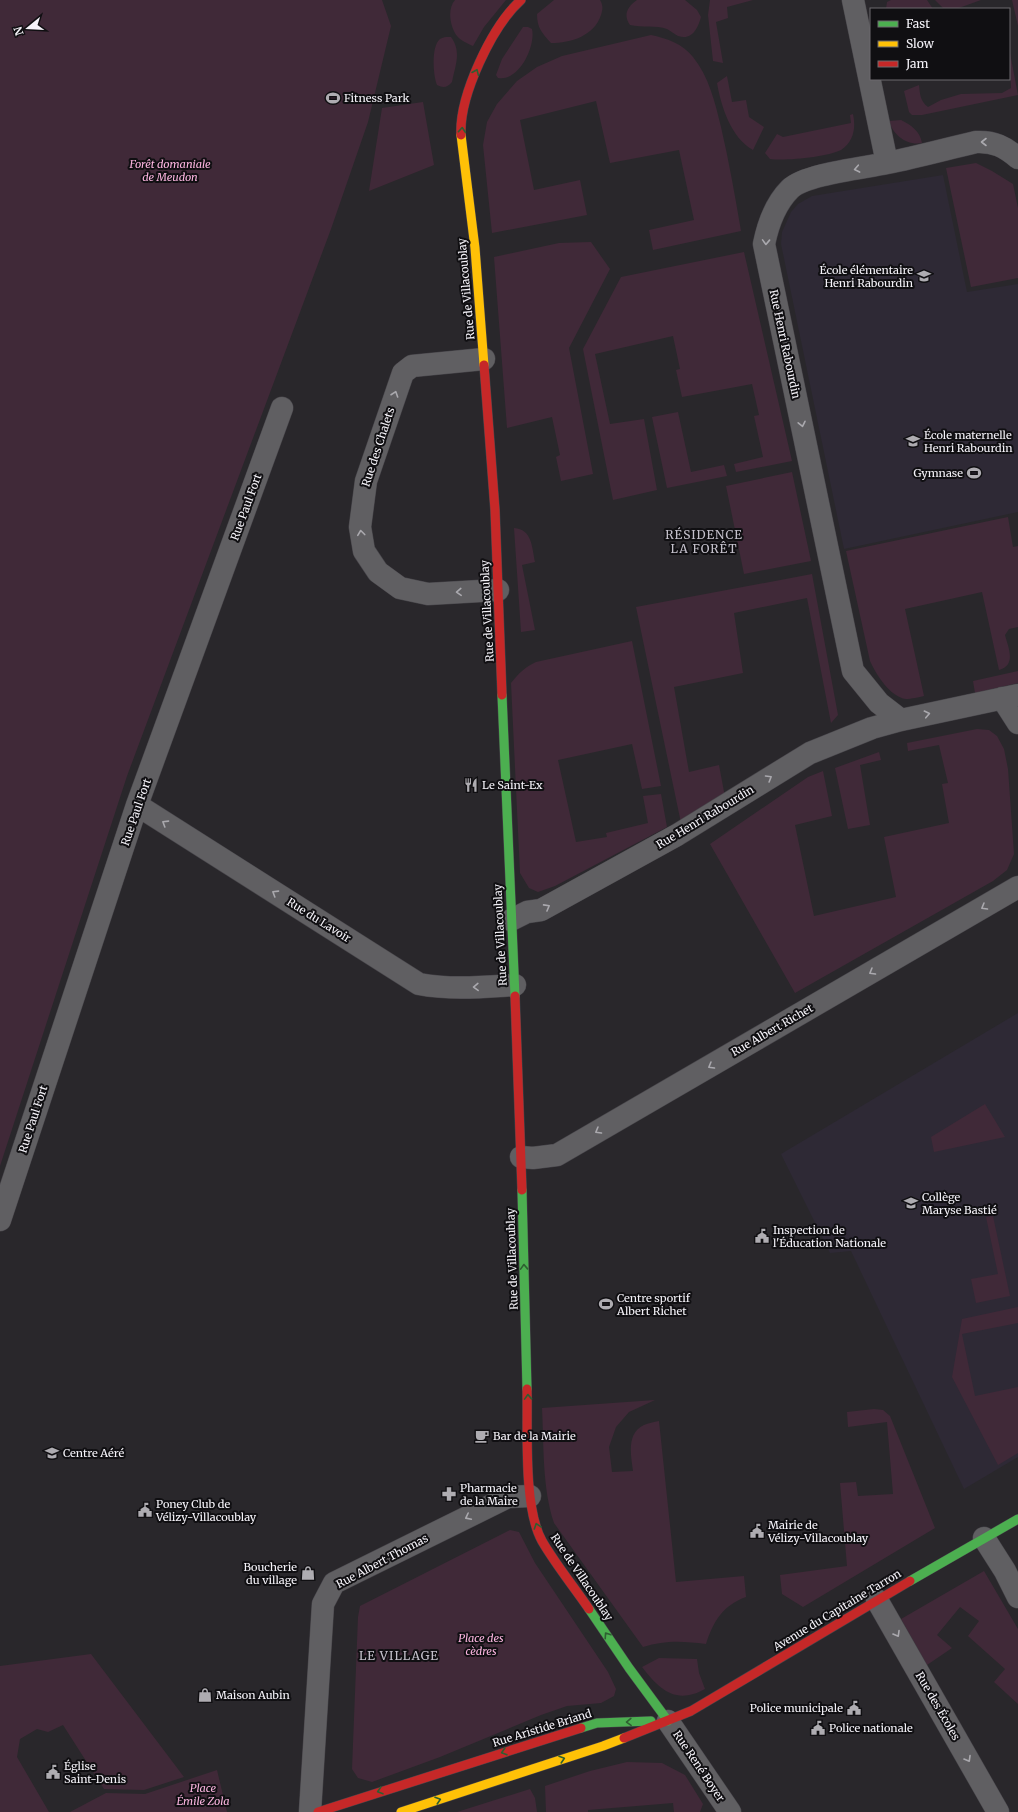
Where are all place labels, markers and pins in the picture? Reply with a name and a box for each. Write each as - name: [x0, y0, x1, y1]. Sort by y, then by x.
- sports icon: Fitness Park: [325, 90, 341, 106]
- place label: Fitness Park: [344, 91, 409, 105]
- place label: École élémentaire Henri Rabourdin: [820, 263, 914, 290]
- school or university icon: École élémentaire Henri Rabourdin: [916, 268, 932, 284]
- place label: École maternelle Henri Rabourdin: [924, 428, 1013, 455]
- school or university icon: École maternelle Henri Rabourdin: [905, 433, 921, 449]
- sports icon: Gymnase: [966, 465, 982, 481]
- place label: Gymnase: [913, 466, 963, 480]
- restaurant icon: Le Saint-Ex: [463, 777, 479, 793]
- place label: Le Saint-Ex: [482, 778, 543, 792]
- place label: Collège Maryse Bastié: [922, 1190, 997, 1217]
- school or university icon: Collège Maryse Bastié: [903, 1195, 919, 1211]
- place label: Inspection de l'Éducation Nationale: [773, 1223, 886, 1250]
- public building icon: Inspection de l'Éducation Nationale: [754, 1228, 770, 1244]
- place label: Centre sportif Albert Richet: [616, 1291, 691, 1318]
- sports icon: Centre sportif Albert Richet: [598, 1296, 614, 1312]
- cafe icon: Bar de la Mairie: [474, 1428, 490, 1444]
- place label: Bar de la Mairie: [493, 1429, 576, 1443]
- school or university icon: Centre Aéré: [44, 1445, 60, 1461]
- place label: Centre Aéré: [63, 1446, 124, 1460]
- place label: Pharmacie de la Maire: [460, 1481, 518, 1508]
- pharmacy icon: Pharmacie de la Maire: [441, 1486, 457, 1502]
- place label: Poney Club de Vélizy-Villacoublay: [155, 1497, 257, 1524]
- public building icon: Poney Club de Vélizy-Villacoublay: [137, 1502, 153, 1518]
- place label: Mairie de Vélizy-Villacoublay: [767, 1518, 869, 1545]
- public building icon: Mairie de Vélizy-Villacoublay: [749, 1523, 765, 1539]
- place label: Boucherie du village: [243, 1560, 297, 1587]
- shop icon: Boucherie du village: [300, 1565, 316, 1581]
- shop icon: Maison Aubin: [197, 1687, 213, 1703]
- place label: Maison Aubin: [216, 1688, 290, 1702]
- public building icon: Police municipale: [846, 1700, 862, 1716]
- place label: Police municipale: [750, 1701, 843, 1715]
- public building icon: Police nationale: [810, 1720, 826, 1736]
- place label: Police nationale: [829, 1721, 913, 1735]
- place label: Église Saint-Denis: [64, 1759, 126, 1786]
- public building icon: Église Saint-Denis: [45, 1764, 61, 1780]

